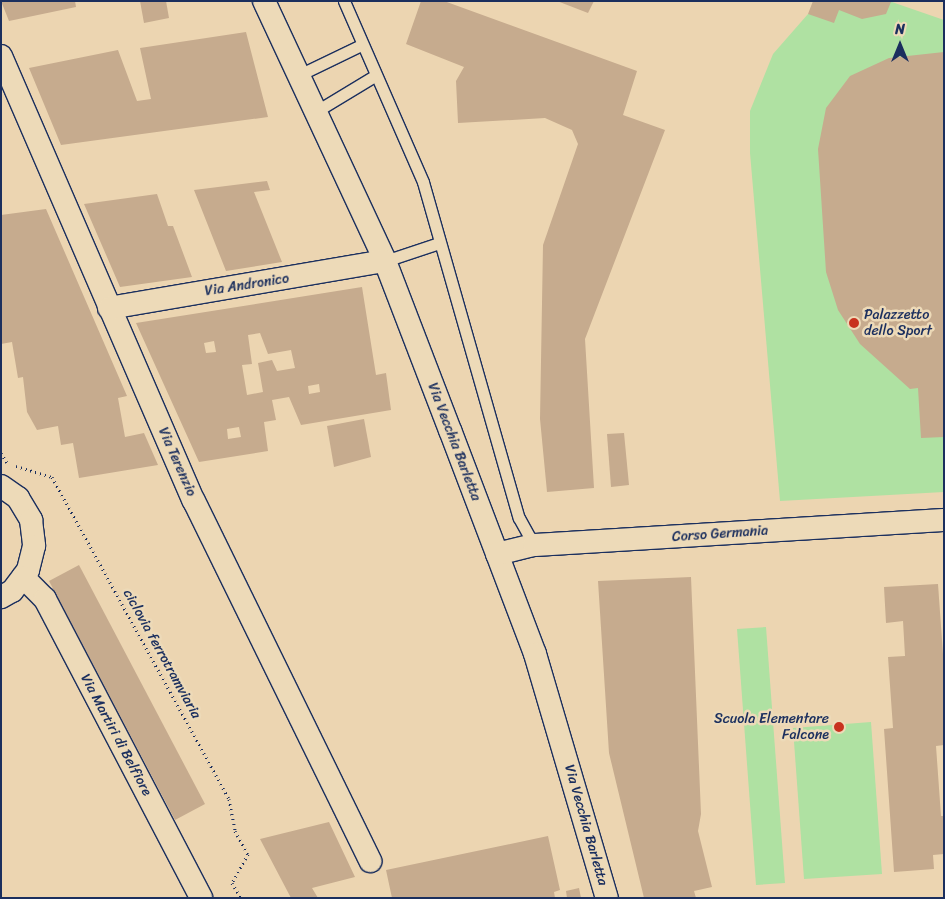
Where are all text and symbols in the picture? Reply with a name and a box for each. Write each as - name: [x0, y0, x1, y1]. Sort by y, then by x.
- text: N: [895, 17, 905, 42]
- north arrow: [875, 20, 925, 70]
- street label: Via Andronico: [204, 270, 290, 300]
- place label: Palazzetto dello Sport: [864, 307, 932, 340]
- marker: Palazzetto dello Sport: [848, 317, 860, 329]
- street label: Via Vecchia Barletta: [424, 381, 484, 503]
- street label: Via Terenzio: [154, 424, 200, 500]
- street label: Corso Germania: [671, 522, 769, 546]
- street label: ciclovia ferrotramviaria: [119, 586, 205, 722]
- street label: Via Martiri di Belfiore: [77, 671, 155, 799]
- place label: Scuola Elementare Falcone: [713, 711, 829, 744]
- marker: Scuola Elementare Falcone: [833, 721, 845, 733]
- street label: Via Vecchia Barletta: [561, 763, 611, 887]

